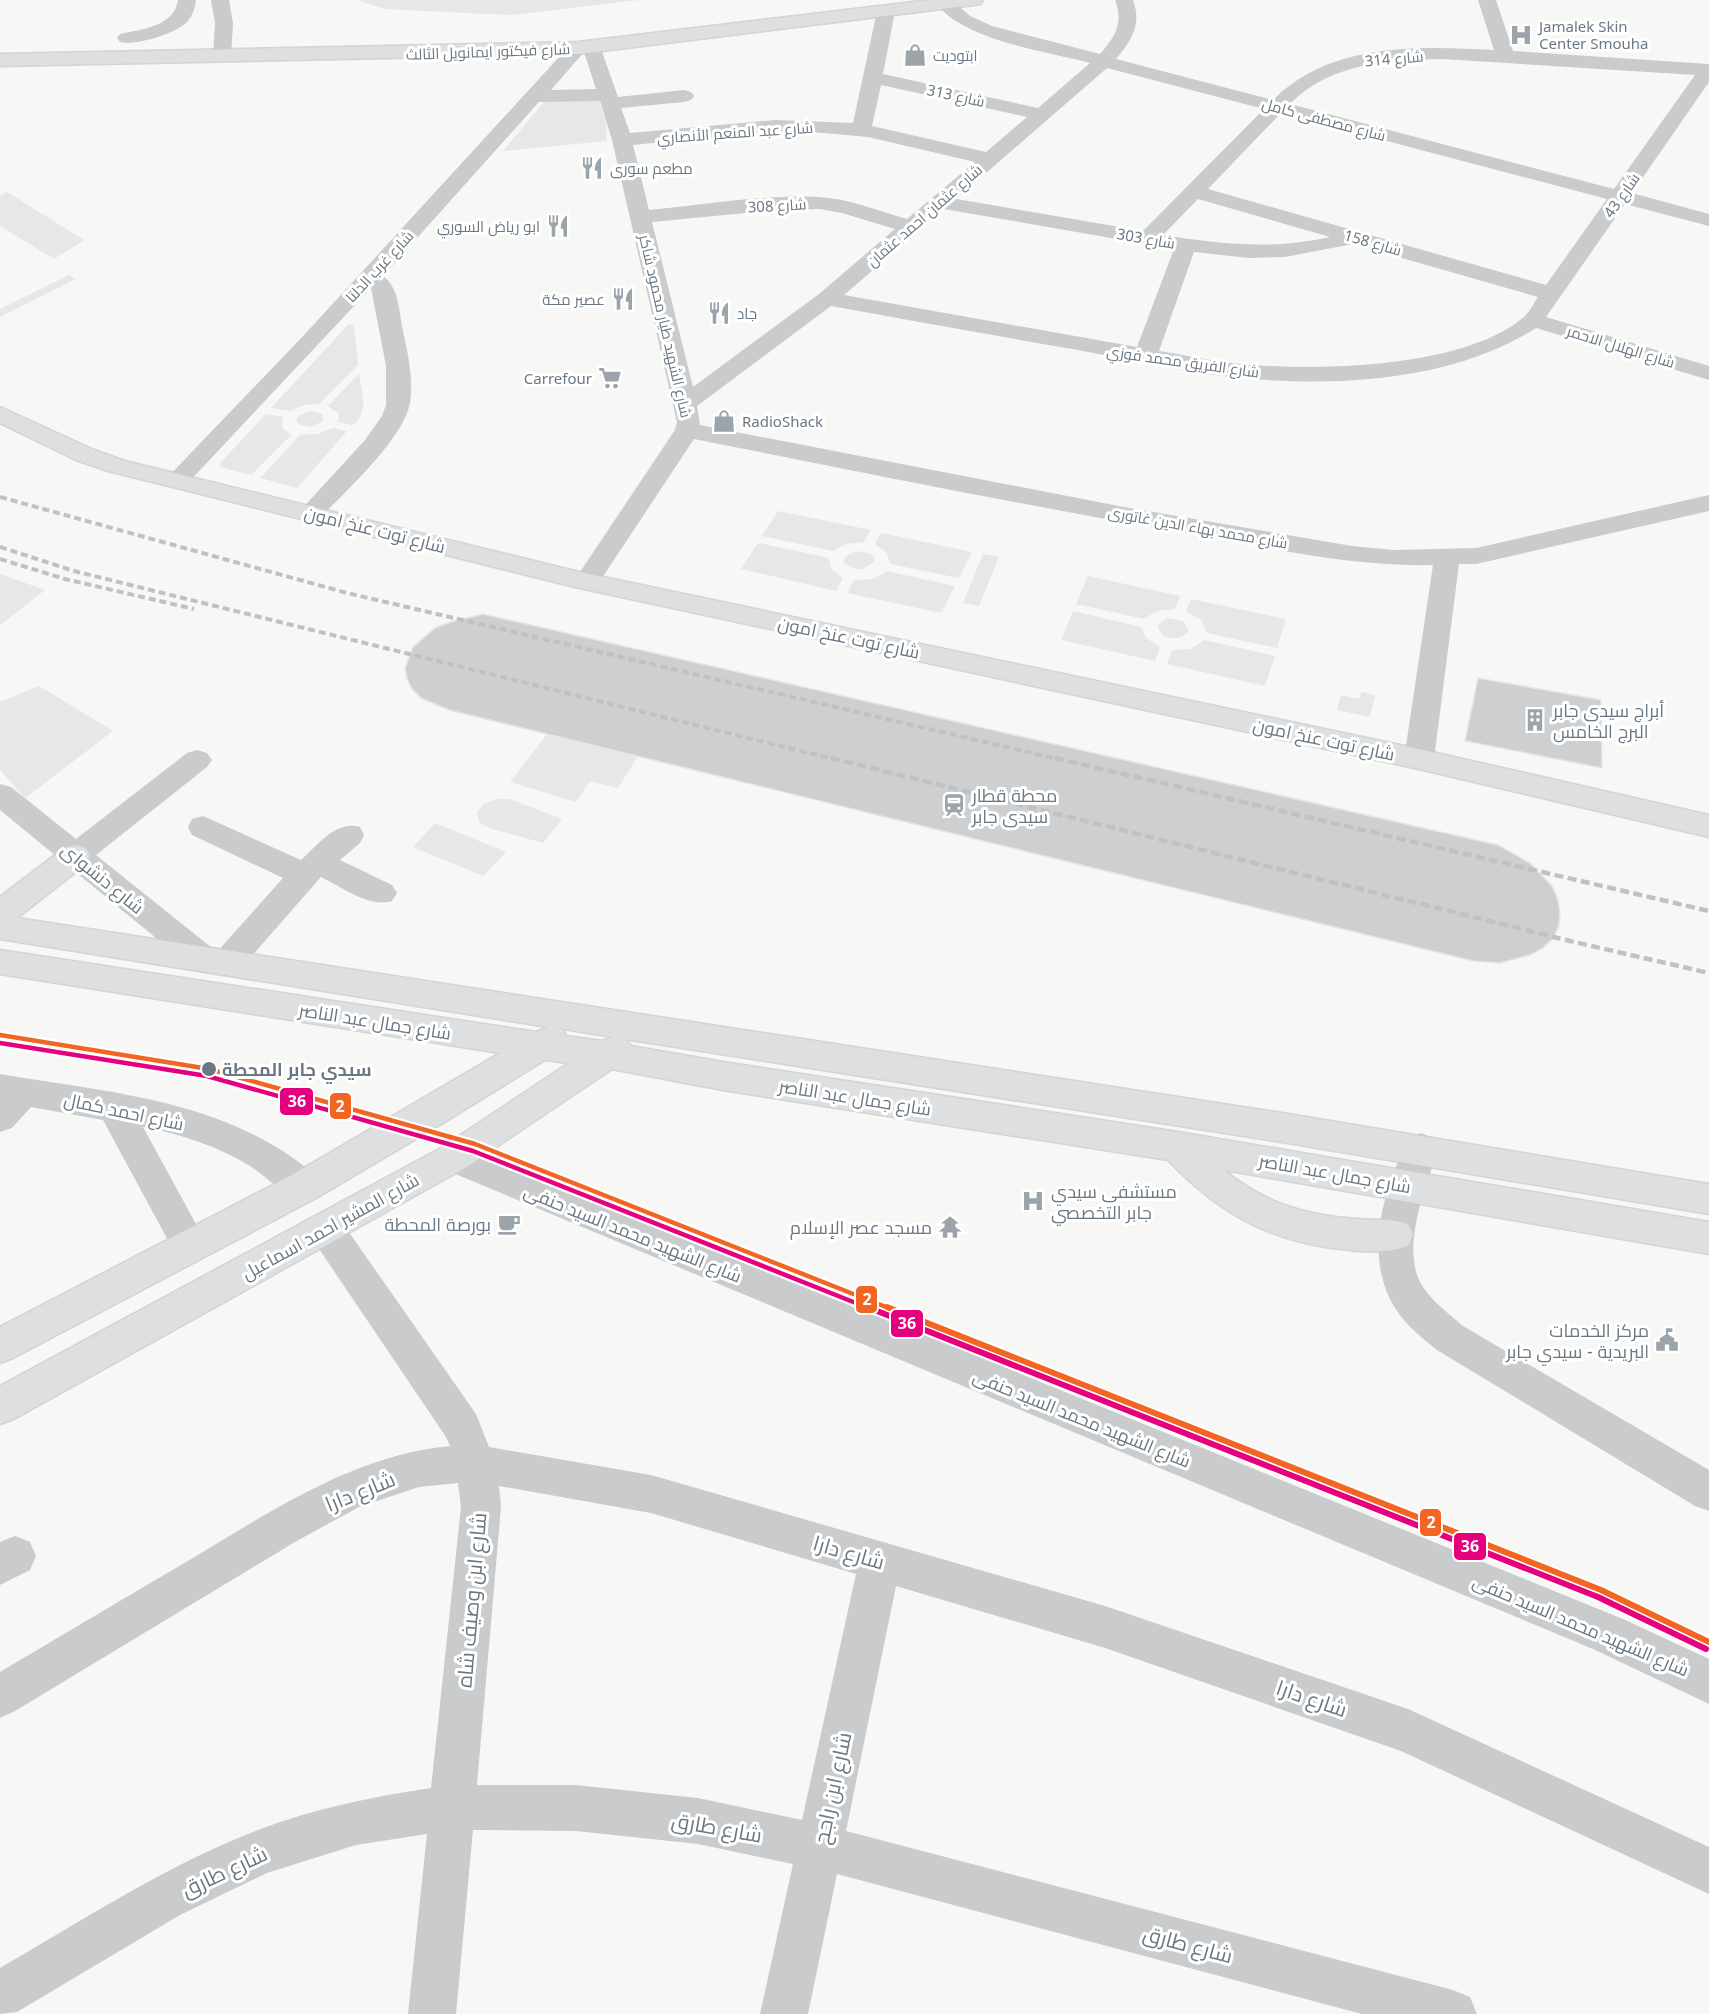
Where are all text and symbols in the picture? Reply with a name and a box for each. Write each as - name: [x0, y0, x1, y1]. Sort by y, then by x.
- place label: Jamalek Skin Center Smouha: [1537, 16, 1648, 53]
- hospital icon: Jamalek Skin Center Smouha: [1508, 22, 1534, 48]
- street label: شارع فيكتور ايمانويل الثالث: [406, 38, 571, 66]
- shop icon: ابتوديت: [902, 42, 928, 68]
- place label: ابتوديت: [933, 45, 978, 65]
- street label: شارع 314: [1364, 45, 1424, 73]
- street label: شارع 313: [925, 79, 987, 113]
- street label: شارع مصطفى كامل: [1259, 93, 1388, 147]
- street label: شارع عبد المنعم الأنصاري: [656, 117, 814, 150]
- restaurant icon: مطعم سورى: [579, 155, 605, 181]
- place label: مطعم سورى: [610, 158, 693, 179]
- street label: شارع عثمان احمد عثمان: [862, 159, 987, 272]
- street label: شارع 43: [1598, 169, 1645, 222]
- street label: شارع 308: [747, 193, 807, 219]
- restaurant icon: ابو رياض السوري: [545, 213, 571, 239]
- place label: ابو رياض السوري: [437, 216, 540, 239]
- street label: شارع 303: [1115, 223, 1177, 255]
- street label: شارع 158: [1341, 224, 1404, 262]
- street label: شارع غرب الدلتا: [341, 226, 419, 308]
- street label: شارع الشهيد طيار محمود شاكر: [633, 231, 697, 420]
- restaurant icon: عصير مكة: [610, 286, 636, 312]
- place label: عصير مكة: [542, 289, 605, 309]
- restaurant icon: جاد: [706, 300, 732, 326]
- place label: جاد: [737, 303, 757, 323]
- street label: شارع الهلال الاحمر: [1563, 320, 1677, 374]
- street label: شارع الفريق محمد فوزي: [1105, 340, 1260, 385]
- supermarket icon: Carrefour: [597, 365, 623, 391]
- place label: Carrefour: [524, 368, 592, 388]
- shop icon: RadioShack: [711, 408, 737, 434]
- place label: RadioShack: [742, 411, 823, 431]
- street label: شارع توت عنخ امون: [302, 500, 448, 559]
- street label: شارع محمد بهاء الدين غاتورى: [1106, 501, 1289, 555]
- street label: شارع توت عنخ امون: [776, 610, 922, 665]
- place label: أبراج سيدي جابر البرج الخامس: [1552, 698, 1664, 744]
- building icon: أبراج سيدي جابر البرج الخامس: [1522, 707, 1548, 733]
- street label: شارع توت عنخ امون: [1251, 712, 1397, 767]
- place label: محطة قطار سيدى جابر: [971, 783, 1057, 828]
- station icon: محطة قطار سيدى جابر: [941, 792, 967, 818]
- street label: شارع دنشواى: [56, 837, 149, 920]
- street label: شارع جمال عبد الناصر: [296, 997, 453, 1046]
- place label: سيدي جابر المحطة: [222, 1057, 372, 1084]
- marker: سيدي جابر المحطة: [200, 1060, 218, 1078]
- street label: شارع جمال عبد الناصر: [776, 1073, 933, 1122]
- street label: شارع احمد كمال: [62, 1087, 186, 1136]
- line badge: 36: [279, 1087, 314, 1116]
- text: 36: [288, 1090, 306, 1112]
- line badge: 2: [329, 1092, 352, 1120]
- text: 2: [335, 1095, 345, 1117]
- street label: شارع جمال عبد الناصر: [1256, 1148, 1413, 1199]
- street label: شارع المشير احمد اسماعيل: [237, 1167, 423, 1286]
- street label: شارع الشهيد محمد السيد حنفى: [520, 1178, 745, 1289]
- place label: مستشفى سيدي جابر التخصصي: [1051, 1179, 1177, 1226]
- hospital icon: مستشفى سيدي جابر التخصصي: [1020, 1188, 1046, 1214]
- cafe icon: بورصة المحطة: [496, 1211, 522, 1237]
- place label: بورصة المحطة: [385, 1212, 491, 1236]
- temple icon: مسجد عصر الإسلام: [937, 1214, 963, 1240]
- place label: مسجد عصر الإسلام: [790, 1215, 932, 1240]
- line badge: 2: [855, 1285, 878, 1314]
- text: 2: [862, 1288, 872, 1310]
- line badge: 36: [890, 1309, 924, 1338]
- text: 36: [898, 1312, 916, 1334]
- place label: مركز الخدمات البريدية - سيدي جابر: [1505, 1318, 1649, 1366]
- public building icon: مركز الخدمات البريدية - سيدي جابر: [1654, 1327, 1680, 1353]
- street label: شارع الشهيد محمد السيد حنفى: [969, 1363, 1194, 1474]
- street label: شارع دارا: [321, 1464, 400, 1519]
- line badge: 2: [1419, 1508, 1442, 1537]
- street label: شارع ابن وصيف شاه: [449, 1511, 494, 1689]
- text: 2: [1426, 1511, 1436, 1533]
- street label: شارع دارا: [810, 1528, 888, 1576]
- line badge: 36: [1453, 1532, 1487, 1561]
- text: 36: [1461, 1535, 1479, 1557]
- street label: شارع الشهيد محمد السيد حنفى: [1469, 1568, 1693, 1682]
- street label: شارع دارا: [1273, 1673, 1351, 1724]
- street label: شارع ابن راجح: [807, 1730, 858, 1847]
- street label: شارع طارق: [669, 1805, 765, 1850]
- street label: شارع طارق: [177, 1839, 272, 1904]
- street label: شارع طارق: [1140, 1919, 1236, 1970]

